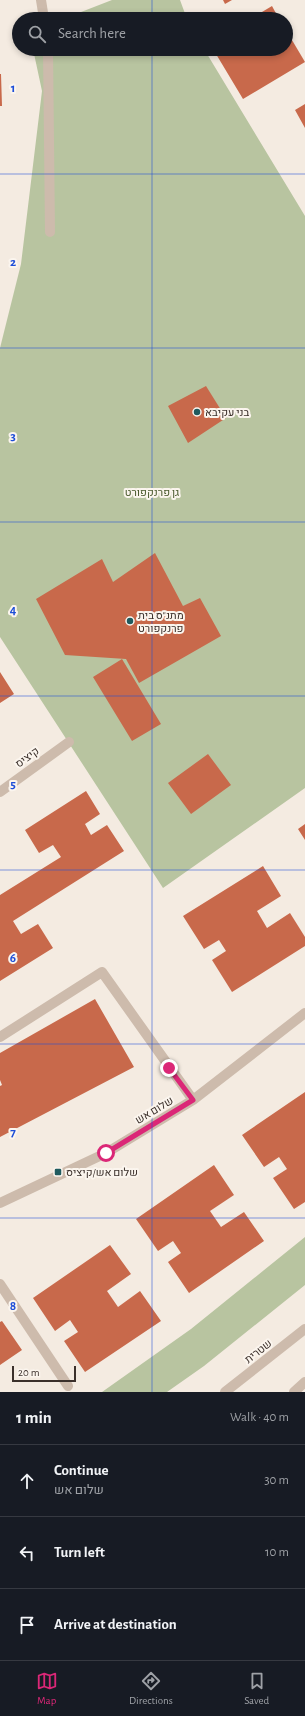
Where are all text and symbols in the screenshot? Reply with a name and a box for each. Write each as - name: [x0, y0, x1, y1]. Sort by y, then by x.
- search box: [12, 12, 293, 56]
- icon: search: [26, 23, 48, 45]
- text: Search here: [58, 26, 126, 41]
- text: 1: [11, 82, 15, 95]
- text: 2: [10, 256, 16, 269]
- marker: בני עקיבא: [192, 407, 202, 417]
- place label: בני עקיבא: [205, 407, 249, 418]
- text: 3: [10, 430, 16, 443]
- park label: גן פרנקפורט: [125, 487, 179, 498]
- text: 4: [10, 604, 17, 617]
- place label: מתנ"ס בית פרנקפורט: [138, 610, 184, 634]
- marker: מתנ"ס בית פרנקפורט: [125, 616, 135, 626]
- street label: קיציס: [13, 745, 41, 770]
- text: 5: [10, 778, 16, 791]
- text: 6: [10, 952, 16, 965]
- route end: [160, 1059, 178, 1077]
- street label: שלום אש: [133, 1095, 175, 1126]
- text: 7: [10, 1126, 16, 1139]
- route start: [97, 1144, 115, 1162]
- marker: שלום אש/קיציס: [53, 1167, 63, 1177]
- place label: שלום אש/קיציס: [66, 1167, 138, 1178]
- text: 8: [10, 1300, 16, 1313]
- street label: שטרית: [243, 1337, 274, 1365]
- scale bar: [12, 1364, 76, 1383]
- text: 20 m: [18, 1367, 39, 1378]
- text: 1 min: [16, 1409, 52, 1426]
- text: Walk · 40 m: [230, 1411, 289, 1424]
- text: Continue: [54, 1463, 109, 1478]
- icon: ahead: [16, 1470, 38, 1492]
- text: 30 m: [264, 1474, 289, 1487]
- text: שלום אש: [54, 1484, 104, 1497]
- icon: left: [16, 1542, 38, 1564]
- text: Turn left: [54, 1545, 105, 1560]
- text: 10 m: [265, 1546, 289, 1559]
- icon: arrive: [16, 1614, 38, 1636]
- text: Arrive at destination: [54, 1617, 177, 1632]
- tab: Map: [36, 1670, 58, 1707]
- tab: Directions: [129, 1670, 173, 1707]
- tab: Saved: [244, 1670, 269, 1707]

